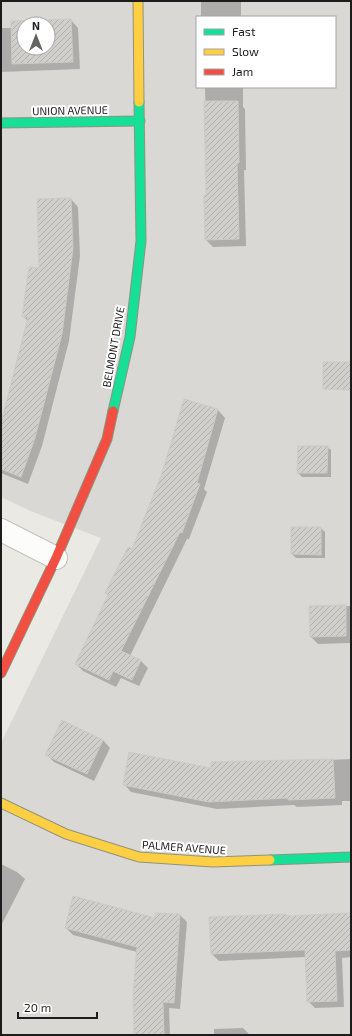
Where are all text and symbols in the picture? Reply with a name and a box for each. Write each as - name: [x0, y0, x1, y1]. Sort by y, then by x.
- north arrow: [16, 16, 56, 56]
- legend: [196, 16, 336, 88]
- text: N: [32, 19, 40, 32]
- text: Fast: [232, 24, 256, 38]
- text: Slow: [232, 44, 259, 58]
- text: Jam: [232, 64, 253, 78]
- street label: UNION AVENUE: [32, 103, 108, 117]
- street label: BELMONT DRIVE: [99, 306, 127, 388]
- street label: PALMER AVENUE: [142, 838, 226, 856]
- scale bar: [18, 994, 97, 1020]
- text: 20 m: [24, 1000, 51, 1014]

